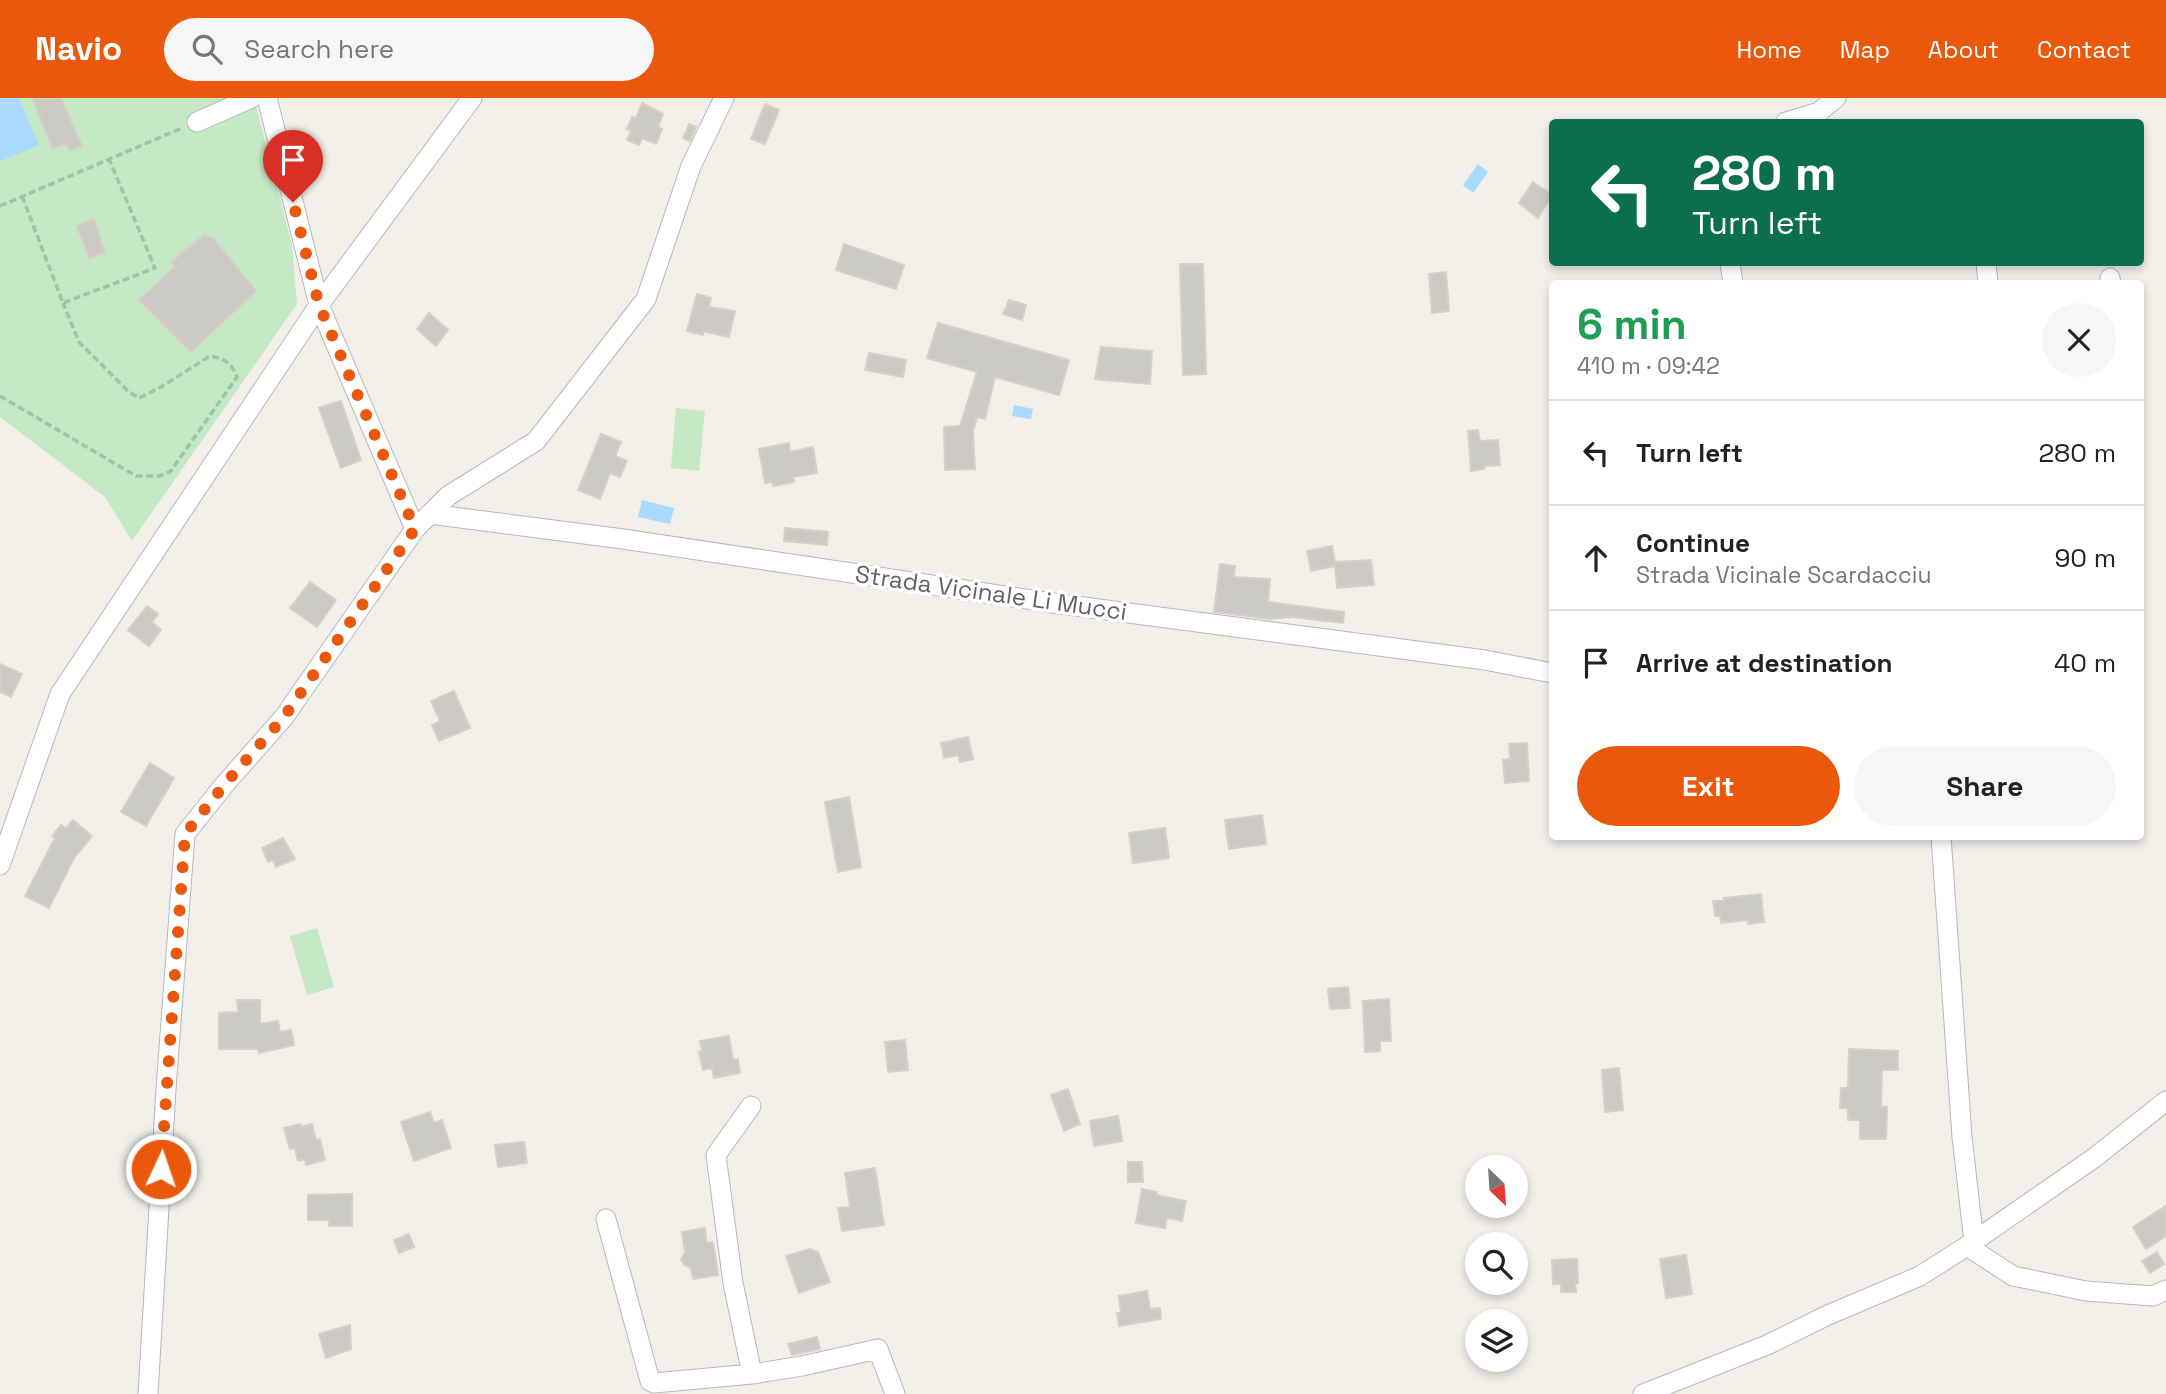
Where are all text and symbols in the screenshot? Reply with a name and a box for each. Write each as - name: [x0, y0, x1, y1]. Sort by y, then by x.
- search box: [164, 18, 654, 81]
- text: Navio: [35, 28, 122, 70]
- icon: search: [188, 30, 226, 68]
- text: Search here: [244, 32, 394, 66]
- text: Home: [1736, 34, 1802, 65]
- text: Map: [1840, 34, 1890, 65]
- text: About: [1928, 34, 1999, 65]
- text: Contact: [2037, 34, 2131, 65]
- pin: [263, 130, 323, 202]
- icon: arrive: [274, 141, 312, 179]
- text: 280 m: [1692, 142, 1837, 204]
- icon: left: [1577, 147, 1668, 238]
- text: Turn left: [1692, 203, 1822, 243]
- text: 6 min: [1577, 298, 1687, 351]
- button: close: [2042, 303, 2116, 377]
- text: 410 m · 09:42: [1577, 351, 1720, 381]
- icon: left: [1577, 434, 1615, 472]
- text: Turn left: [1636, 436, 1743, 470]
- text: 280 m: [2038, 436, 2116, 470]
- text: Continue: [1636, 526, 1750, 560]
- icon: ahead: [1577, 539, 1615, 577]
- text: 90 m: [2054, 541, 2116, 575]
- street label: Strada Vicinale Li Mucci: [853, 558, 1129, 627]
- text: Strada Vicinale Scardacciu: [1636, 560, 1932, 590]
- icon: arrive: [1577, 644, 1615, 682]
- text: Arrive at destination: [1636, 646, 1893, 680]
- text: 40 m: [2054, 646, 2116, 680]
- button: Exit: [1577, 746, 1840, 826]
- button: Share: [1854, 746, 2116, 826]
- position arrow: [124, 1132, 198, 1206]
- north arrow: [1465, 1155, 1528, 1218]
- map controls: [1465, 1155, 1528, 1372]
- button: search: [1465, 1232, 1528, 1295]
- button: layers: [1465, 1309, 1528, 1372]

